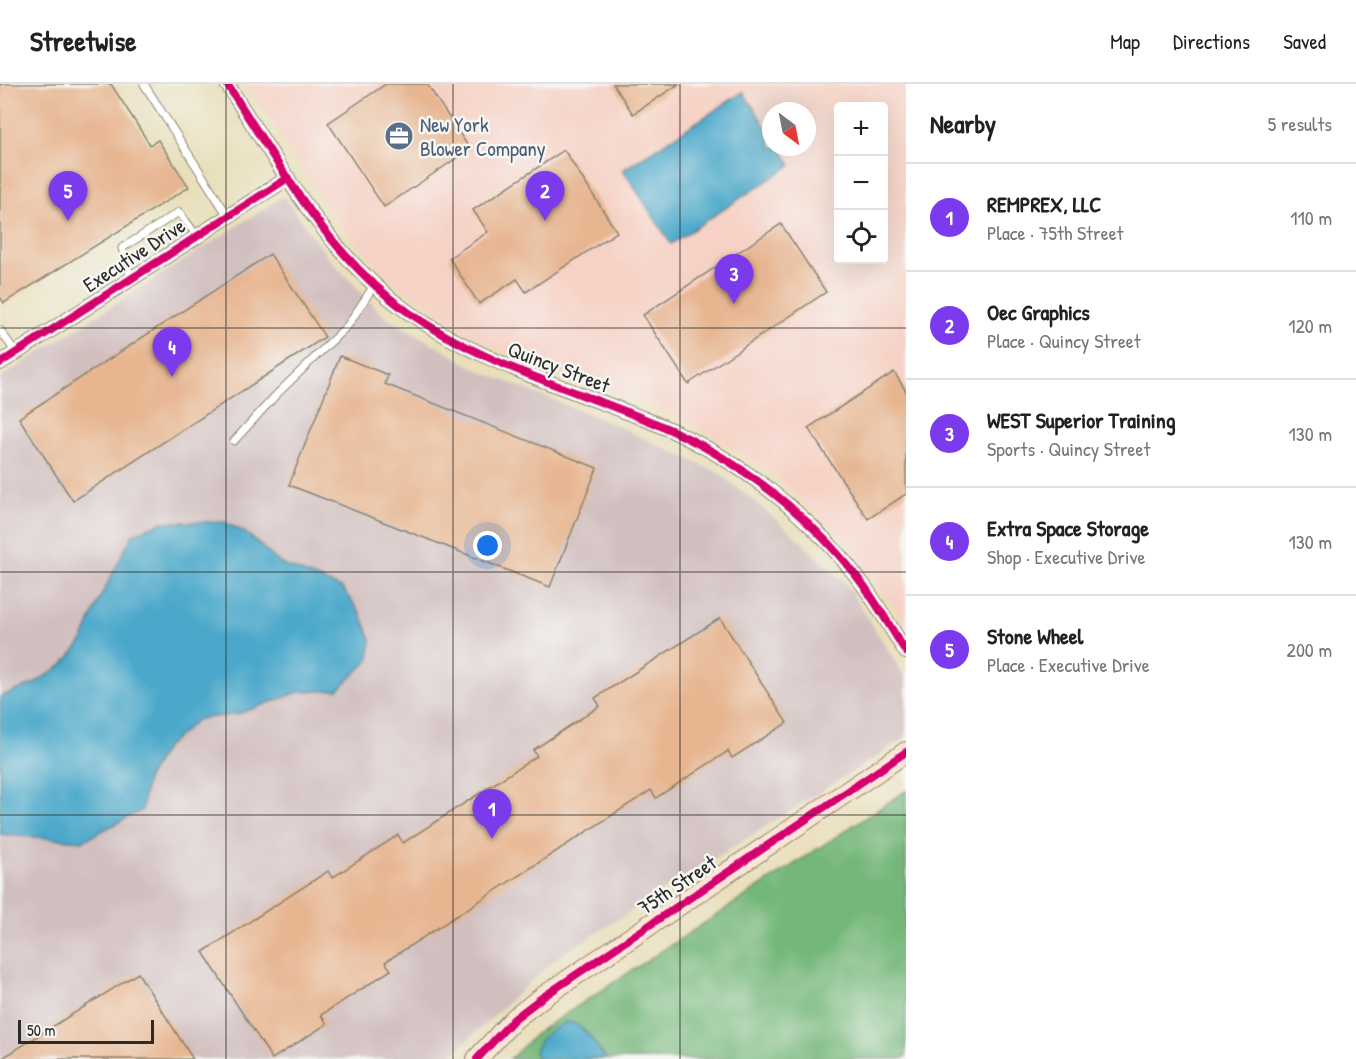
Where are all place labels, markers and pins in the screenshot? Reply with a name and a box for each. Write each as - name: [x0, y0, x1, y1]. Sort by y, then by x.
- place label: New York Blower Company: [420, 110, 546, 163]
- office icon: New York Blower Company: [383, 120, 415, 152]
- pin: 5: [48, 172, 88, 221]
- pin: 2: [526, 172, 564, 221]
- pin: 3: [714, 254, 754, 304]
- pin: 4: [152, 328, 192, 377]
- pin: 1: [472, 790, 512, 839]

